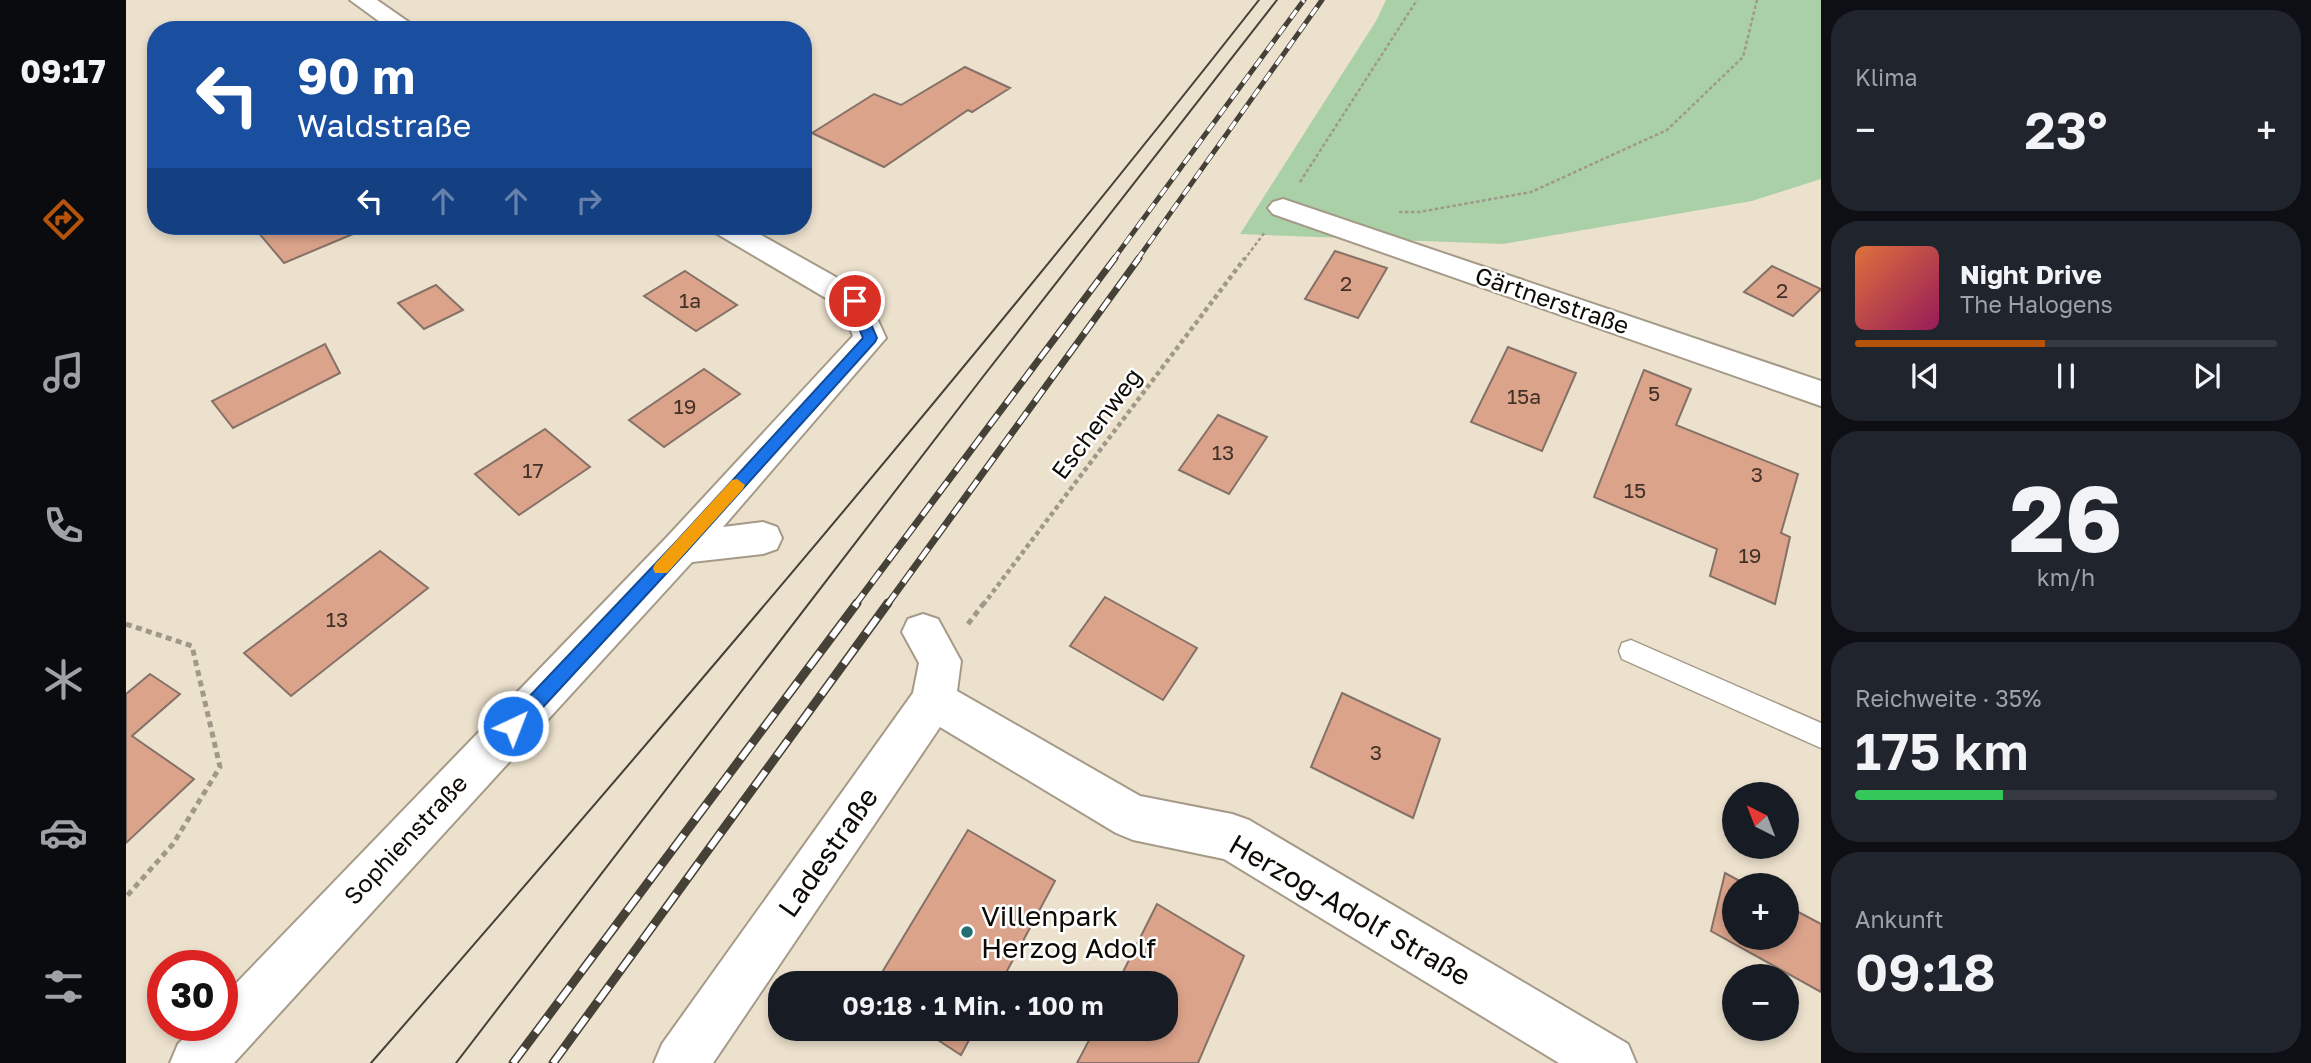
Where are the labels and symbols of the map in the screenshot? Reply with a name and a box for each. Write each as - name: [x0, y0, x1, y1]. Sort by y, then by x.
- street label: Gärtnerstraße: [1472, 260, 1633, 339]
- house number: 2: [1340, 270, 1352, 296]
- pin: [825, 271, 885, 331]
- house number: 2: [1776, 277, 1788, 303]
- house number: 1a: [679, 287, 701, 313]
- street label: Eschenweg: [1045, 362, 1147, 484]
- house number: 5: [1648, 380, 1660, 406]
- house number: 15a: [1507, 383, 1541, 409]
- house number: 19: [674, 393, 696, 419]
- house number: 13: [1212, 439, 1234, 465]
- house number: 17: [522, 457, 544, 483]
- house number: 3: [1751, 461, 1763, 487]
- house number: 15: [1624, 477, 1646, 503]
- house number: 19: [1739, 542, 1761, 568]
- house number: 13: [326, 606, 348, 632]
- position arrow: [476, 689, 550, 763]
- house number: 3: [1370, 739, 1382, 765]
- street label: Sophienstraße: [337, 768, 473, 910]
- street label: Ladestraße: [771, 781, 884, 923]
- north arrow: [1722, 782, 1799, 859]
- street label: Herzog-Adolf Straße: [1224, 827, 1477, 992]
- place label: Villenpark Herzog Adolf: [981, 899, 1156, 964]
- marker: Villenpark Herzog Adolf: [959, 924, 975, 940]
- speed limit sign: 30: [147, 950, 238, 1041]

